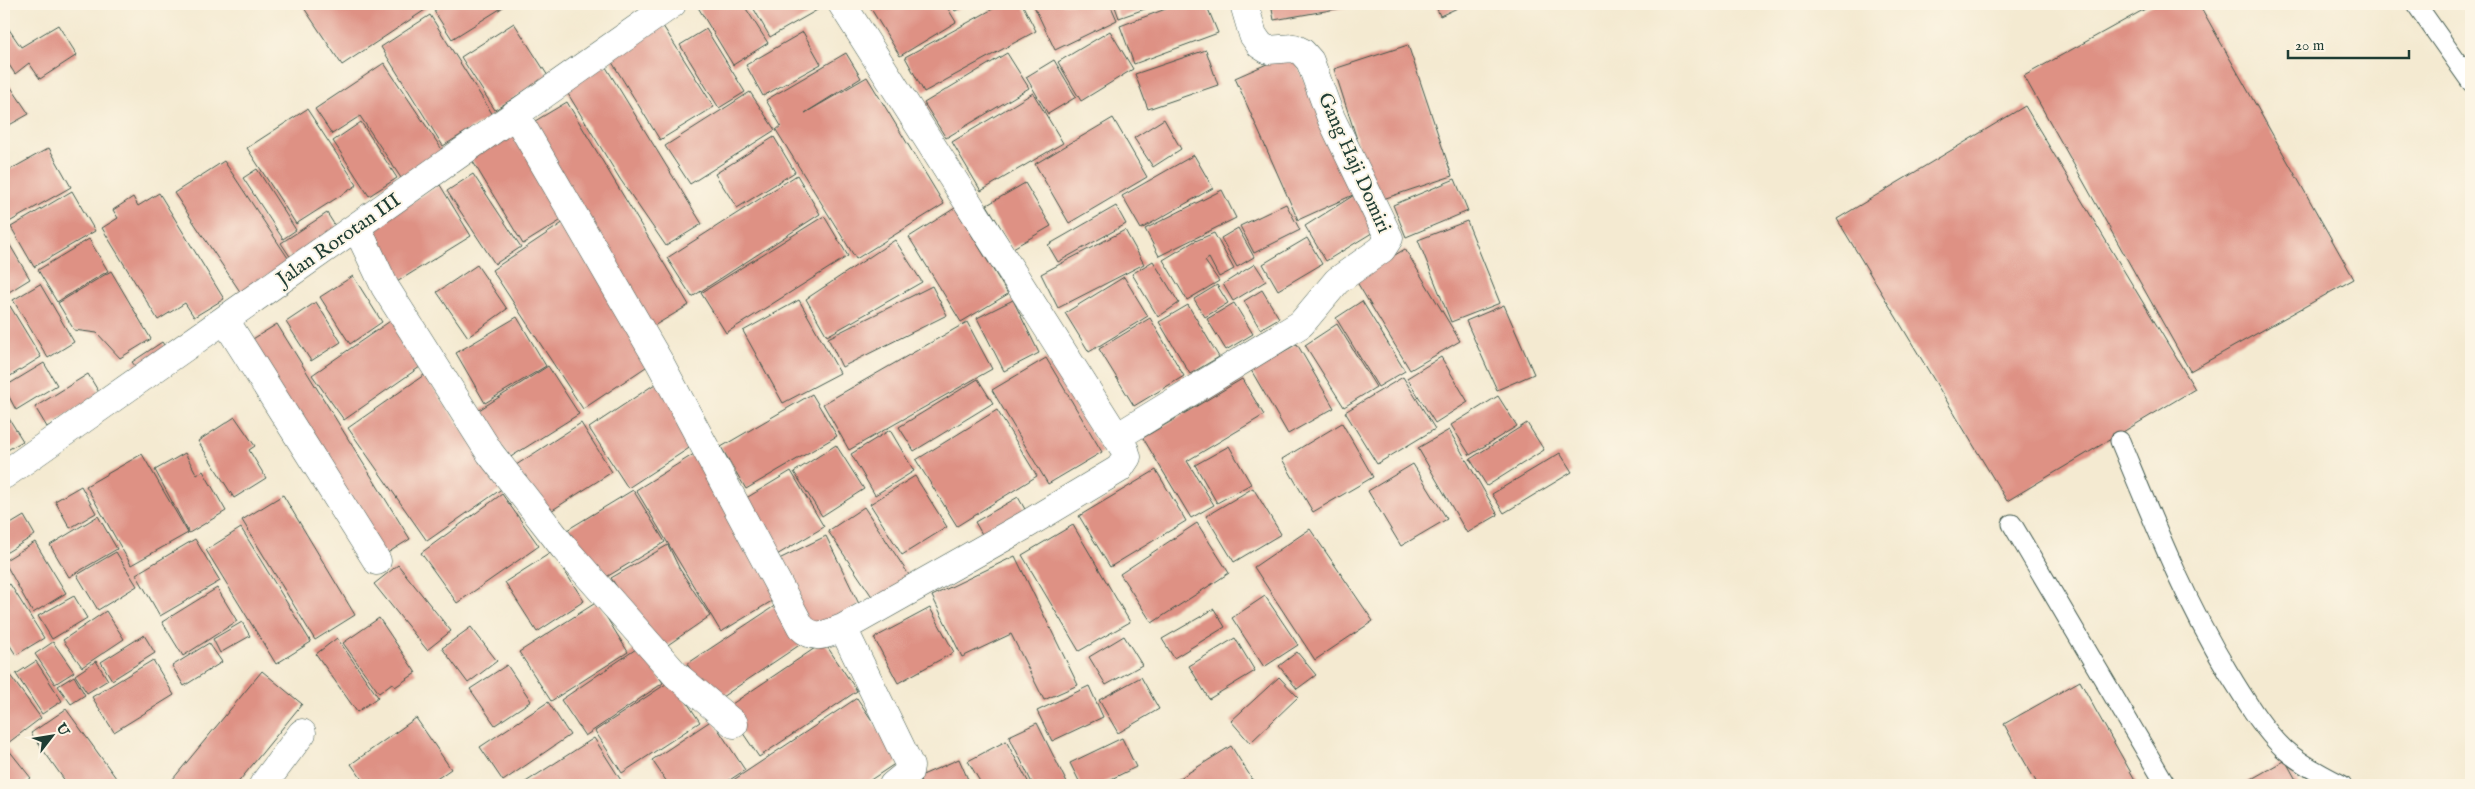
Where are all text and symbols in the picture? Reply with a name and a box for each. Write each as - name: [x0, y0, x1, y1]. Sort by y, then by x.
- scale bar: [2288, 28, 2409, 60]
- text: 20 m: [2295, 36, 2325, 55]
- street label: Gang Haji Domiri: [1312, 89, 1396, 237]
- street label: Jalan Rorotan III: [271, 188, 406, 293]
- north arrow: [28, 712, 78, 762]
- text: U: [51, 719, 74, 741]

